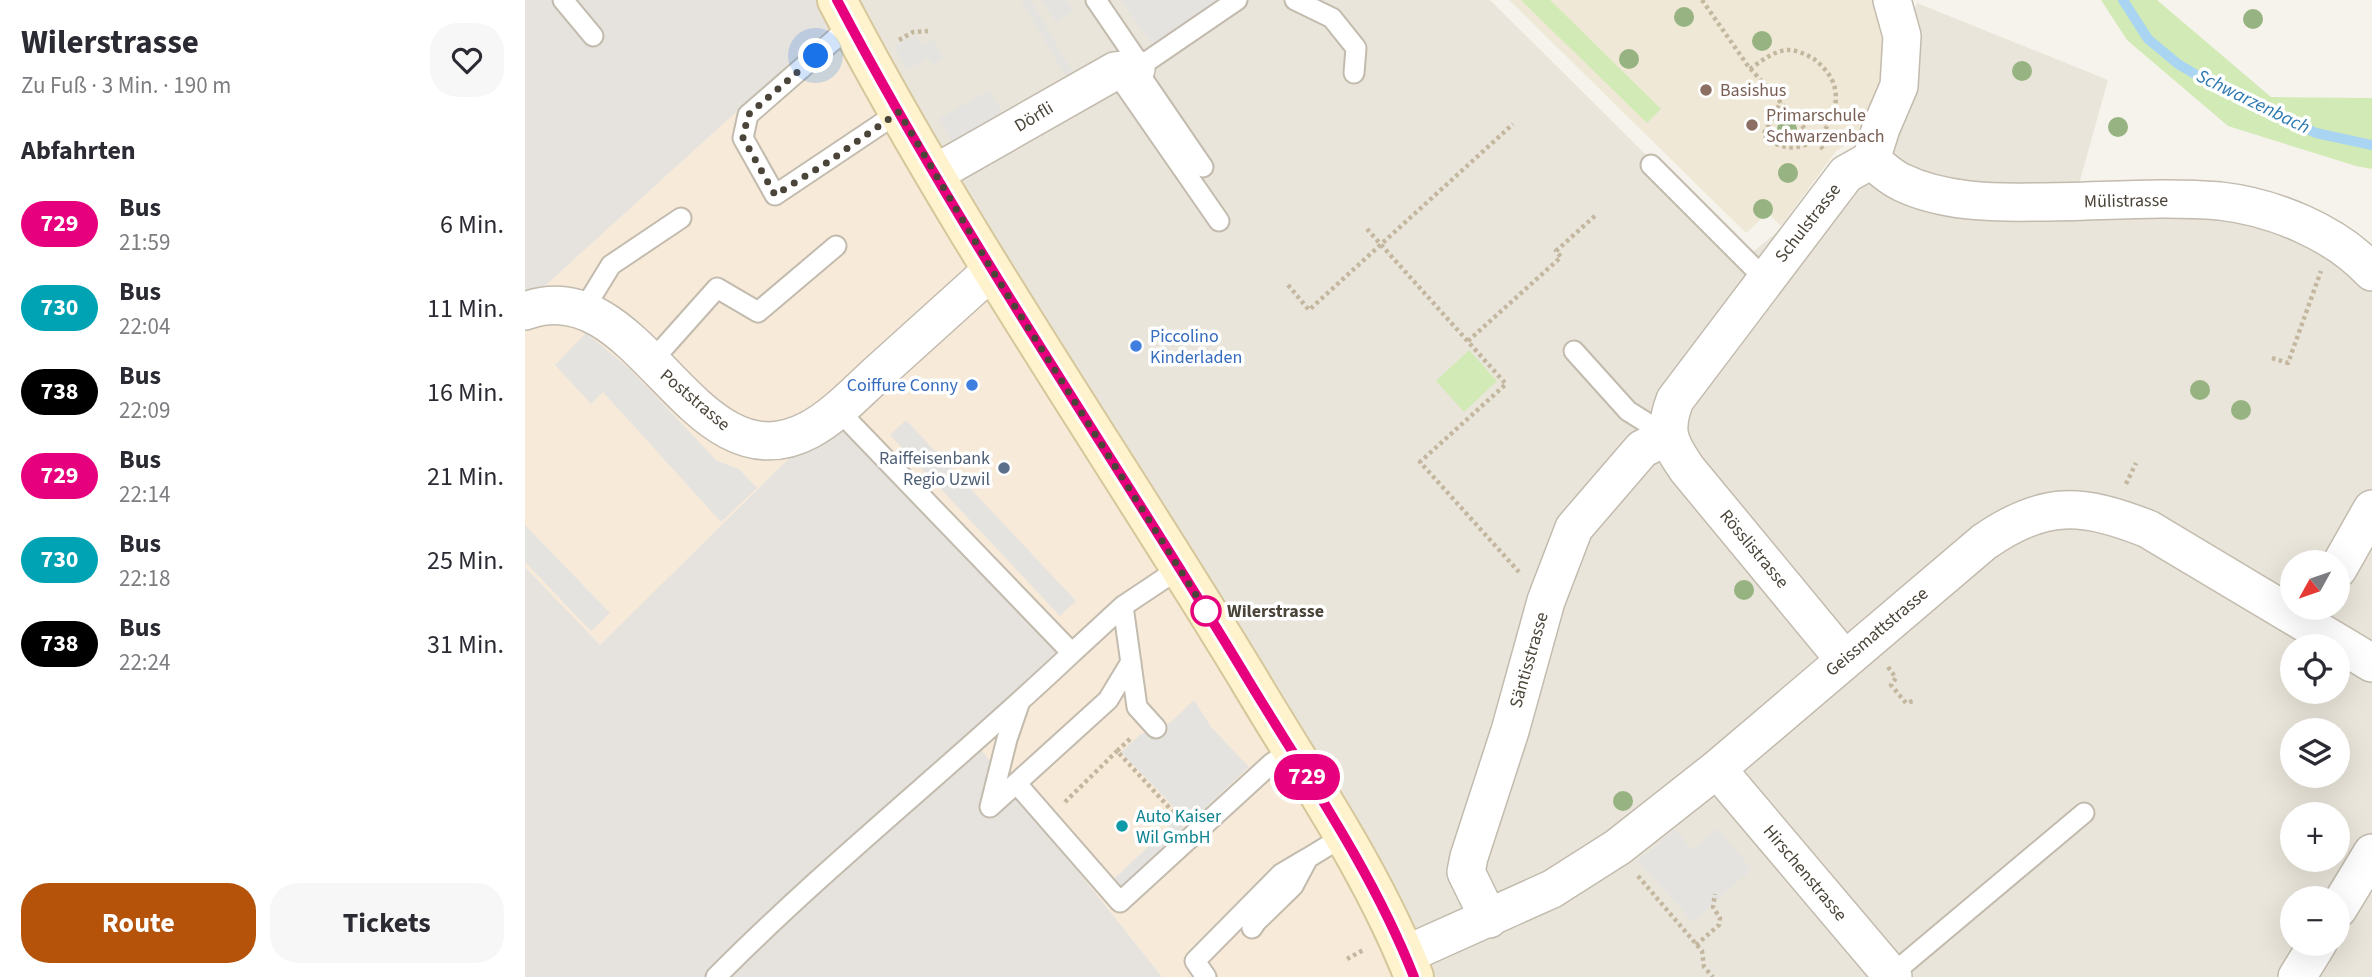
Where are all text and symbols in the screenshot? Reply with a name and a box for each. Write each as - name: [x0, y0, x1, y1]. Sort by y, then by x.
- text: Wilerstrasse: [21, 19, 199, 66]
- button: heart: [430, 23, 504, 97]
- your location: [798, 38, 833, 73]
- water label: Schwarzenbach: [2192, 63, 2314, 141]
- text: Zu Fuß · 3 Min. · 190 m: [21, 69, 231, 102]
- place label: Basishus: [1720, 78, 1786, 103]
- marker: Basishus: [1698, 82, 1714, 98]
- street label: Dörfli: [1010, 96, 1058, 138]
- place label: Primarschule Schwarzenbach: [1766, 103, 1885, 149]
- marker: Primarschule Schwarzenbach: [1744, 117, 1760, 133]
- text: Abfahrten: [21, 132, 136, 169]
- street label: Schulstrasse: [1769, 178, 1847, 268]
- street label: Mülistrasse: [2084, 188, 2168, 214]
- text: Bus: [119, 189, 161, 226]
- text: 729: [40, 206, 79, 241]
- text: 6 Min.: [440, 206, 504, 243]
- text: 21:59: [119, 226, 170, 259]
- text: Bus: [119, 273, 161, 310]
- text: 730: [40, 290, 79, 325]
- text: 11 Min.: [427, 290, 504, 327]
- text: 22:04: [119, 310, 170, 343]
- place label: Piccolino Kinderladen: [1150, 324, 1242, 370]
- marker: Piccolino Kinderladen: [1128, 338, 1144, 354]
- text: Bus: [119, 357, 161, 394]
- street label: Poststrasse: [655, 363, 736, 437]
- place label: Coiffure Conny: [847, 373, 959, 398]
- text: 738: [40, 374, 79, 409]
- text: 16 Min.: [427, 374, 504, 411]
- marker: Coiffure Conny: [964, 377, 980, 393]
- text: 22:09: [119, 394, 170, 427]
- text: Bus: [119, 441, 161, 478]
- place label: Raiffeisenbank Regio Uzwil: [879, 446, 990, 492]
- text: 729: [40, 458, 79, 493]
- text: 21 Min.: [427, 458, 504, 495]
- marker: Raiffeisenbank Regio Uzwil: [996, 460, 1012, 476]
- text: 22:14: [119, 478, 170, 511]
- street label: Rösslistrasse: [1714, 504, 1794, 594]
- text: Bus: [119, 525, 161, 562]
- text: 730: [40, 542, 79, 577]
- text: 25 Min.: [427, 542, 504, 579]
- north arrow: [2280, 550, 2350, 620]
- map controls: [2280, 550, 2350, 956]
- text: 22:18: [119, 562, 170, 595]
- street label: Geissmattstrasse: [1820, 582, 1934, 682]
- marker: Wilerstrasse: [1191, 596, 1221, 626]
- place label: Wilerstrasse: [1227, 599, 1324, 624]
- text: Bus: [119, 609, 161, 646]
- street label: Säntisstrasse: [1503, 609, 1555, 711]
- text: 738: [40, 626, 79, 661]
- text: 31 Min.: [427, 626, 504, 663]
- button: locate: [2280, 634, 2350, 704]
- text: 22:24: [119, 646, 170, 679]
- button: layers: [2280, 718, 2350, 788]
- line badge: 729: [1267, 754, 1347, 800]
- text: 729: [1288, 759, 1326, 794]
- button: +: [2280, 802, 2350, 872]
- place label: Auto Kaiser Wil GmbH: [1136, 804, 1222, 850]
- marker: Auto Kaiser Wil GmbH: [1114, 818, 1130, 834]
- street label: Hirschenstrasse: [1757, 819, 1853, 927]
- button: Route: [21, 883, 256, 963]
- button: Tickets: [270, 883, 504, 963]
- button: −: [2280, 886, 2350, 956]

